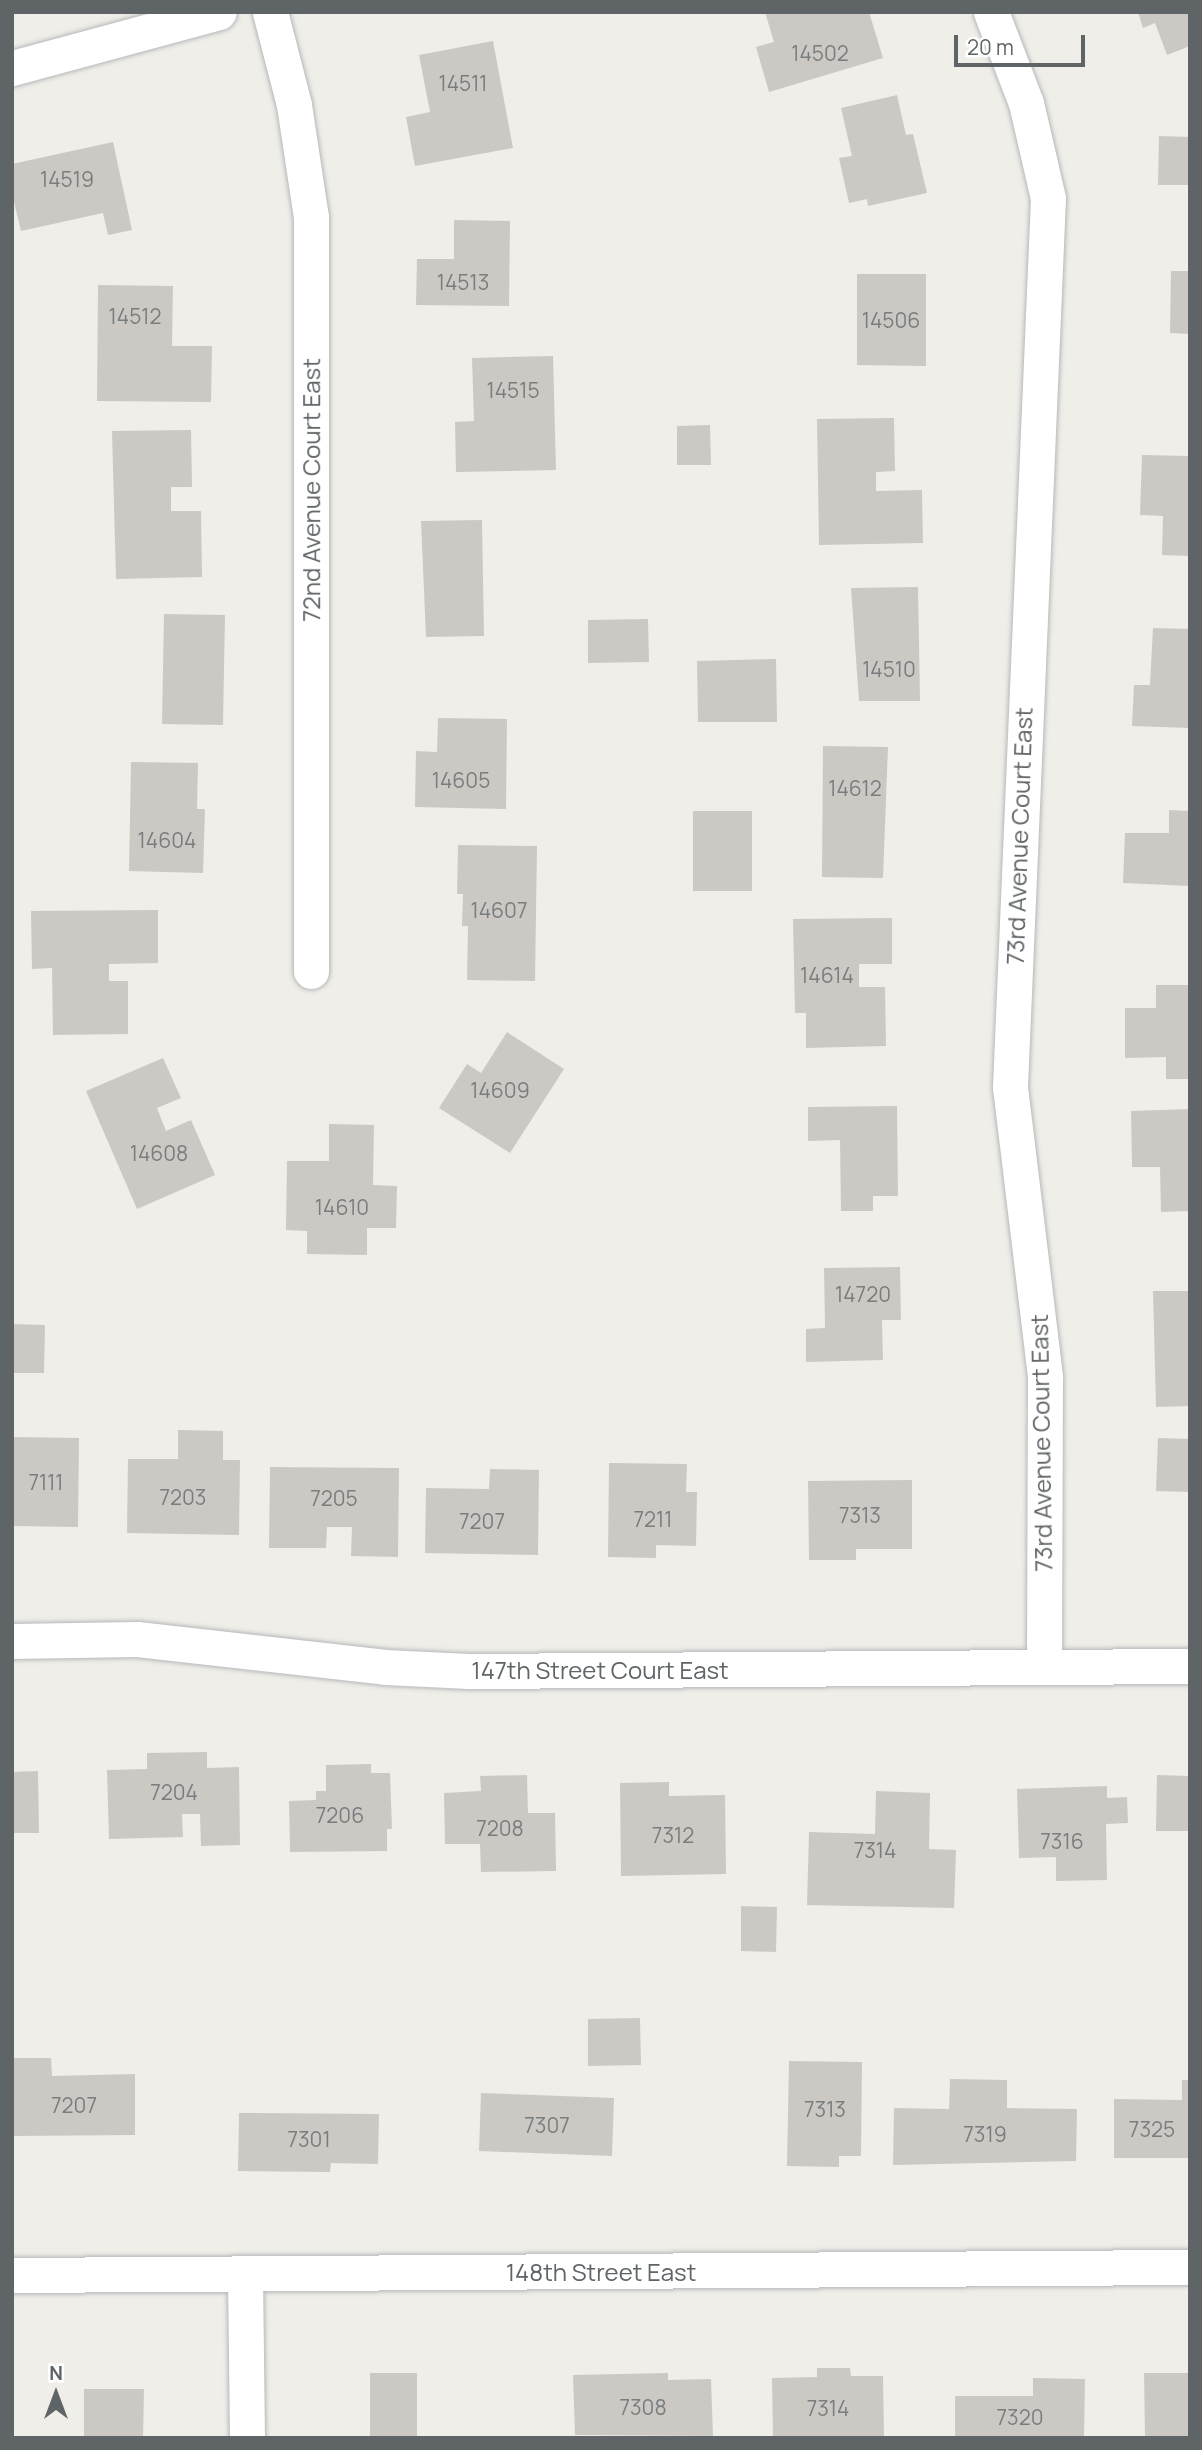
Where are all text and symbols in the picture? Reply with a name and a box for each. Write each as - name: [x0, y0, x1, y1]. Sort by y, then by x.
- scale bar: [957, 21, 1088, 65]
- text: 20 m: [967, 33, 1014, 61]
- house number: 14502: [791, 40, 849, 66]
- house number: 14511: [438, 70, 488, 96]
- house number: 14519: [40, 166, 94, 192]
- house number: 14513: [437, 269, 489, 295]
- house number: 14512: [109, 303, 161, 329]
- house number: 14506: [862, 307, 920, 333]
- street label: 72nd Avenue Court East: [297, 358, 325, 622]
- house number: 14515: [486, 377, 540, 403]
- house number: 14510: [862, 656, 916, 682]
- street label: 73rd Avenue Court East: [1000, 707, 1038, 965]
- house number: 14605: [432, 767, 490, 793]
- house number: 14612: [828, 775, 882, 801]
- house number: 14604: [138, 827, 196, 853]
- house number: 14607: [471, 897, 527, 923]
- house number: 14614: [800, 962, 854, 988]
- house number: 14609: [470, 1077, 530, 1103]
- house number: 14608: [130, 1140, 188, 1166]
- house number: 14610: [315, 1194, 369, 1220]
- house number: 14720: [835, 1281, 891, 1307]
- street label: 73rd Avenue Court East: [1024, 1314, 1058, 1572]
- house number: 7111: [28, 1469, 64, 1495]
- house number: 7203: [160, 1484, 206, 1510]
- house number: 7205: [310, 1485, 358, 1511]
- house number: 7313: [839, 1502, 881, 1528]
- house number: 7211: [634, 1506, 672, 1532]
- house number: 7207: [459, 1508, 505, 1534]
- street label: 147th Street Court East: [471, 1656, 729, 1684]
- house number: 7204: [150, 1779, 198, 1805]
- house number: 7206: [316, 1802, 364, 1828]
- house number: 7208: [476, 1815, 524, 1841]
- house number: 7312: [652, 1822, 694, 1848]
- house number: 7316: [1040, 1828, 1084, 1854]
- house number: 7314: [854, 1837, 896, 1863]
- house number: 7207: [51, 2092, 97, 2118]
- house number: 7313: [804, 2096, 846, 2122]
- house number: 7307: [524, 2112, 570, 2138]
- house number: 7325: [1129, 2116, 1175, 2142]
- house number: 7319: [963, 2121, 1007, 2147]
- house number: 7301: [287, 2126, 331, 2152]
- street label: 148th Street East: [506, 2258, 696, 2286]
- north arrow: [21, 2359, 91, 2429]
- text: N: [49, 2360, 63, 2386]
- house number: 7308: [619, 2394, 667, 2420]
- house number: 7314: [807, 2395, 849, 2421]
- house number: 7320: [997, 2404, 1043, 2430]

